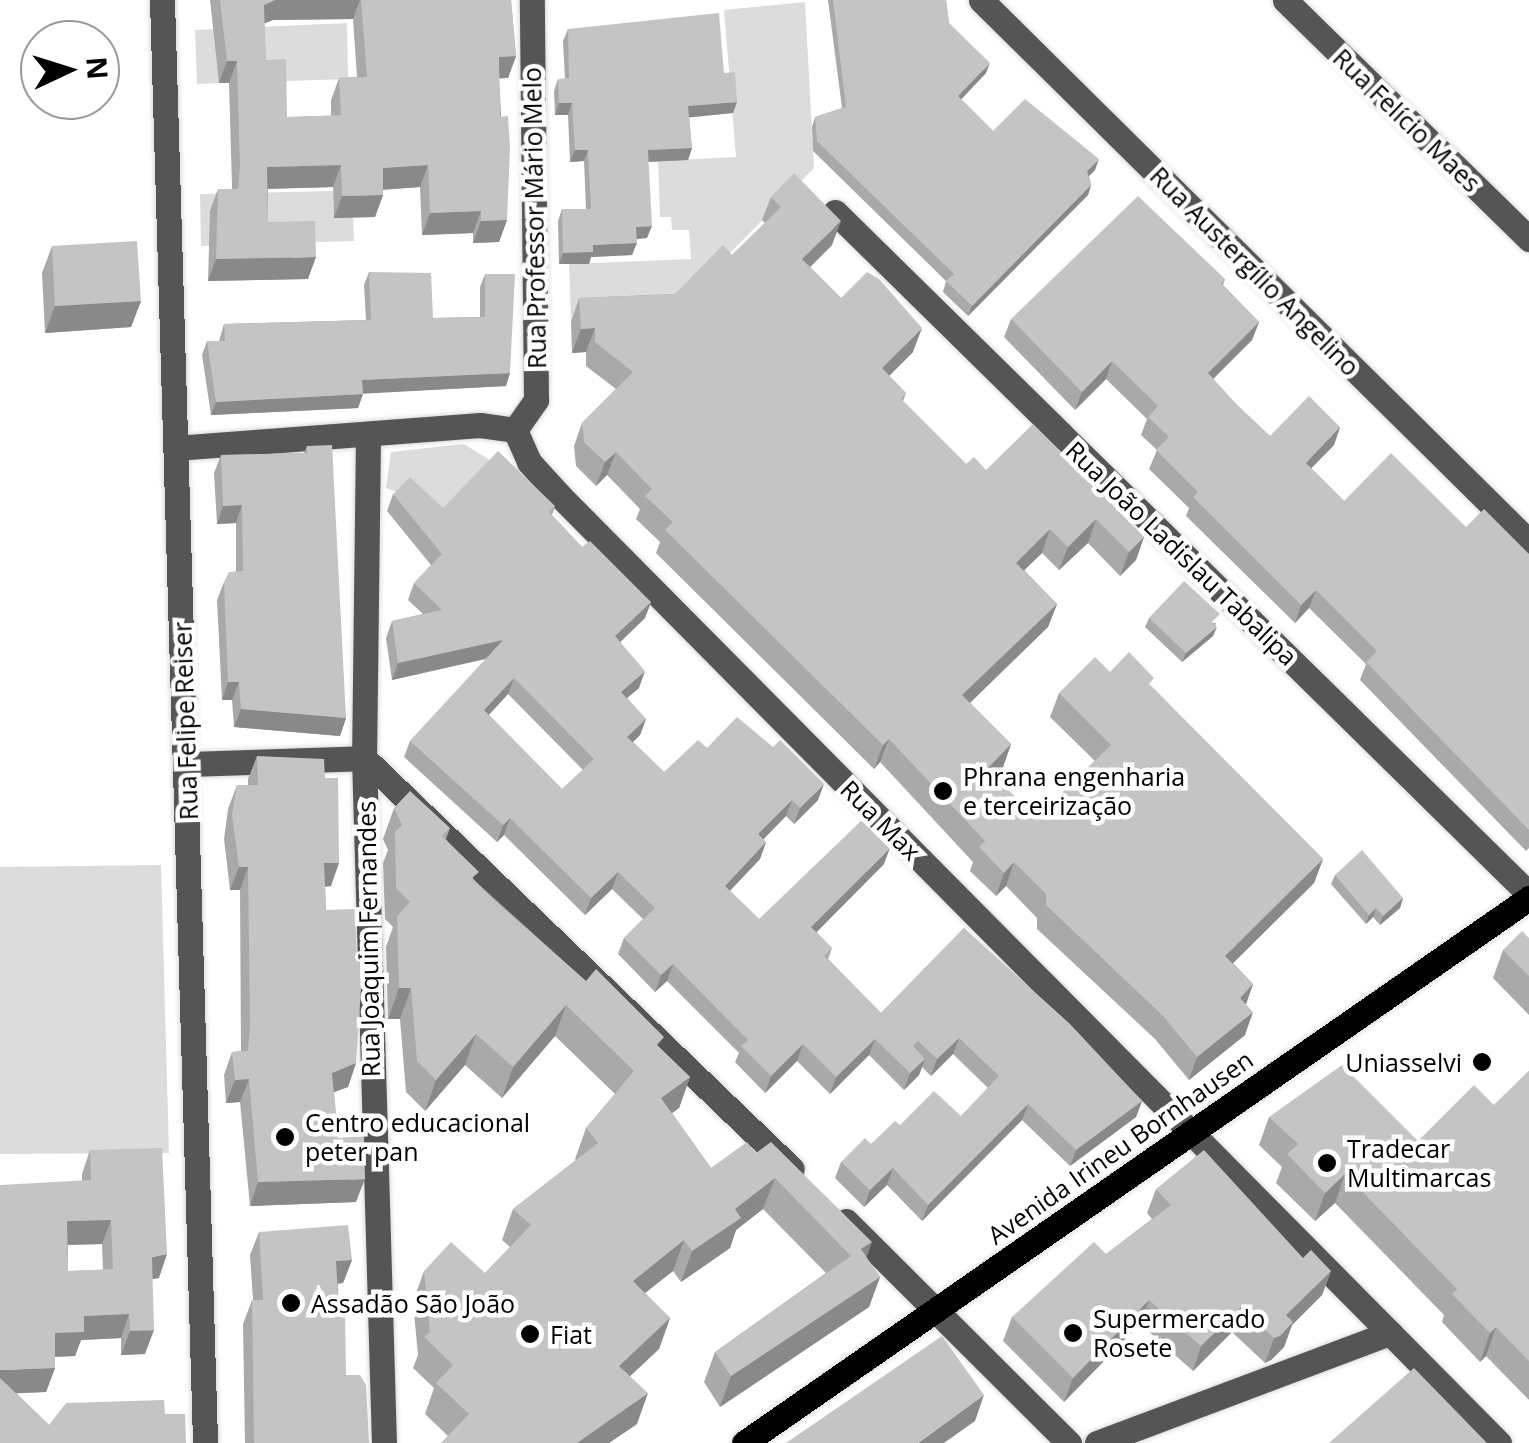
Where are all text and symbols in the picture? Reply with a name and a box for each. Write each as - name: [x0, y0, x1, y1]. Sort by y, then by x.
- north arrow: [20, 20, 120, 120]
- street label: Rua Felício Maes: [1327, 42, 1487, 198]
- text: N: [78, 55, 118, 81]
- street label: Rua Professor Mário Melo: [516, 67, 552, 369]
- street label: Rua Austergílio Angelino: [1144, 160, 1366, 382]
- street label: Rua João Ladislau Tabalipa: [1060, 435, 1304, 671]
- street label: Rua Felipe Reiser: [167, 621, 203, 821]
- place label: Phrana engenharia e terceirização: [963, 762, 1185, 821]
- street label: Rua Max: [835, 774, 927, 866]
- marker: Phrana engenharia e terceirização: [932, 780, 954, 802]
- street label: Rua Joaquim Fernandes: [351, 801, 385, 1077]
- street label: Avenida Irineu Bornhausen: [982, 1044, 1258, 1250]
- place label: Uniasselvi: [1345, 1047, 1462, 1077]
- marker: Uniasselvi: [1471, 1051, 1493, 1073]
- place label: Centro educacional peter pan: [305, 1108, 530, 1167]
- marker: Centro educacional peter pan: [274, 1126, 296, 1148]
- place label: Tradecar Multimarcas: [1347, 1134, 1491, 1193]
- marker: Tradecar Multimarcas: [1316, 1152, 1338, 1174]
- place label: Assadão São João: [311, 1288, 515, 1318]
- marker: Assadão São João: [280, 1292, 302, 1314]
- place label: Supermercado Rosete: [1093, 1304, 1265, 1363]
- place label: Fiat: [550, 1319, 592, 1349]
- marker: Supermercado Rosete: [1062, 1322, 1084, 1344]
- marker: Fiat: [519, 1323, 541, 1345]

